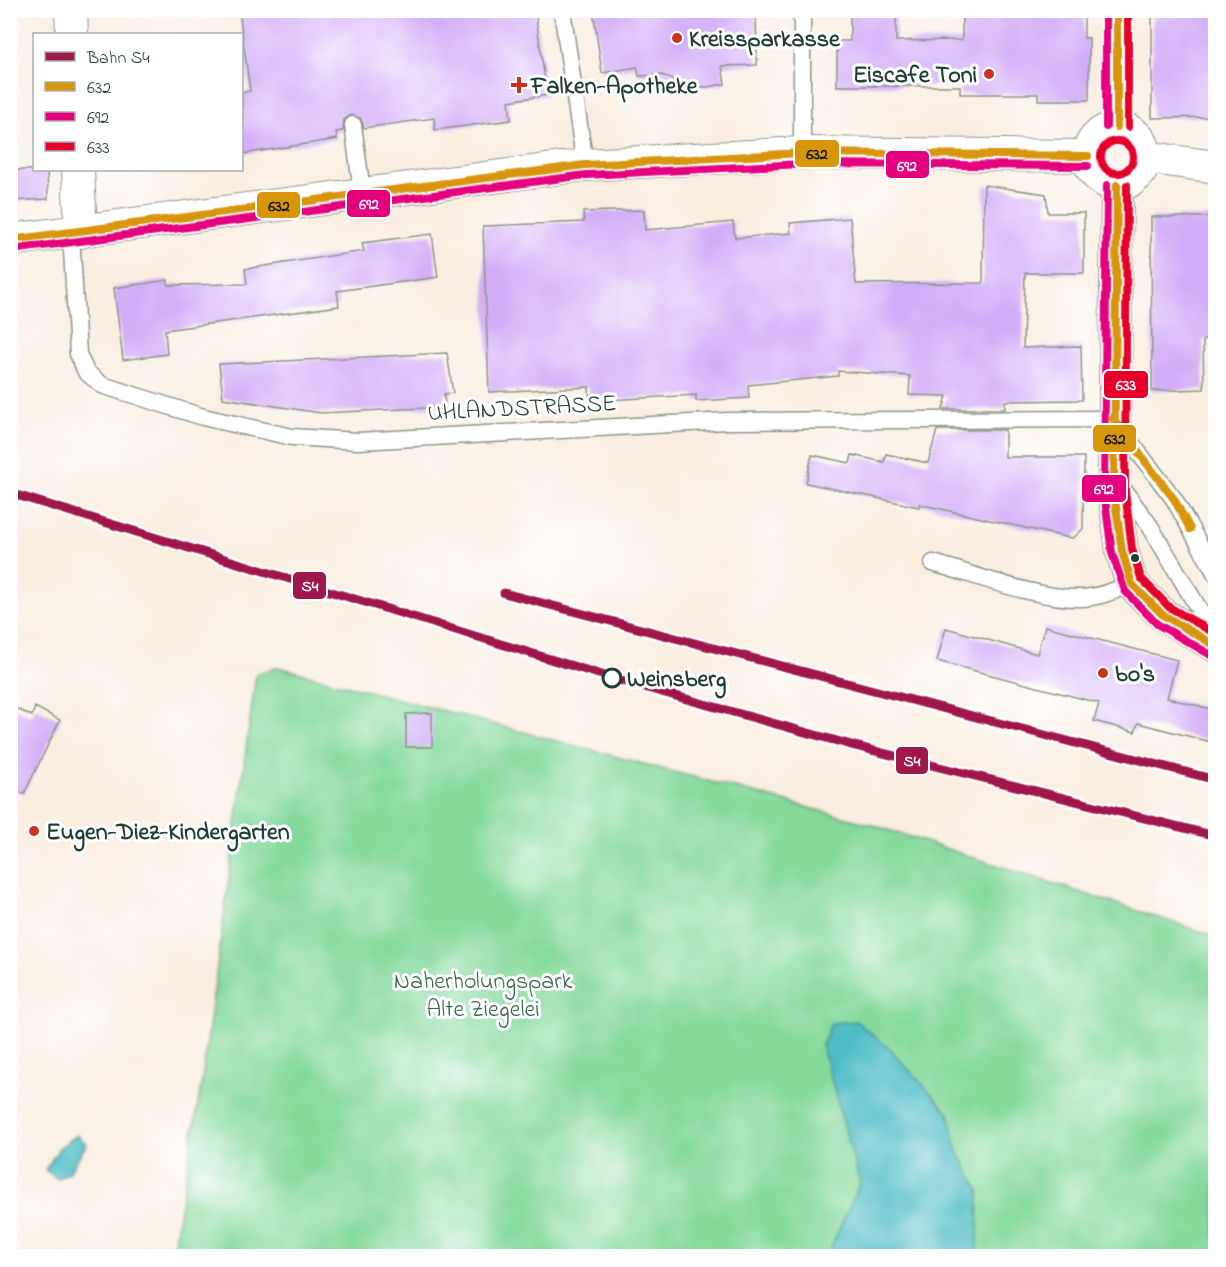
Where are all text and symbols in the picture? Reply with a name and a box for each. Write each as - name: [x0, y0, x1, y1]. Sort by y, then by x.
- place label: Kreissparkasse: [689, 23, 841, 58]
- marker: Kreissparkasse: [670, 31, 684, 45]
- legend: [33, 33, 243, 171]
- text: Bahn S4: [86, 46, 150, 72]
- place label: Eiscafe Toni: [853, 59, 977, 94]
- marker: Eiscafe Toni: [982, 67, 996, 81]
- place label: Falken-Apotheke: [530, 70, 699, 105]
- text: 632: [87, 76, 111, 102]
- marker: Falken-Apotheke: [512, 78, 526, 92]
- text: 692: [87, 106, 109, 132]
- text: 633: [87, 136, 110, 162]
- line badge: 632: [794, 139, 840, 168]
- text: 632: [805, 143, 828, 167]
- line badge: 692: [885, 150, 930, 179]
- text: 692: [896, 155, 917, 179]
- line badge: 692: [346, 189, 391, 218]
- line badge: 632: [256, 191, 301, 219]
- text: 692: [358, 193, 379, 217]
- text: 632: [267, 195, 290, 219]
- line badge: 633: [1103, 370, 1149, 399]
- text: 633: [1115, 374, 1137, 398]
- street label: UHLANDSTRASSE: [427, 387, 618, 432]
- line badge: 632: [1092, 424, 1137, 453]
- text: 632: [1103, 428, 1126, 452]
- line badge: 692: [1081, 474, 1127, 503]
- text: 692: [1093, 478, 1114, 502]
- unlabelled marker: [1129, 552, 1141, 564]
- line badge: S4: [292, 571, 327, 600]
- text: S4: [302, 575, 319, 599]
- place label: bo's: [1115, 658, 1155, 693]
- place label: Weinsberg: [627, 663, 727, 699]
- marker: bo's: [1096, 666, 1110, 680]
- marker: Weinsberg: [602, 668, 622, 688]
- line badge: S4: [895, 746, 929, 775]
- text: S4: [904, 750, 921, 774]
- place label: Eugen-Diez-Kindergarten: [46, 816, 290, 852]
- marker: Eugen-Diez-Kindergarten: [27, 824, 41, 838]
- park label: Naherholungspark Alte Ziegelei: [394, 965, 573, 1028]

